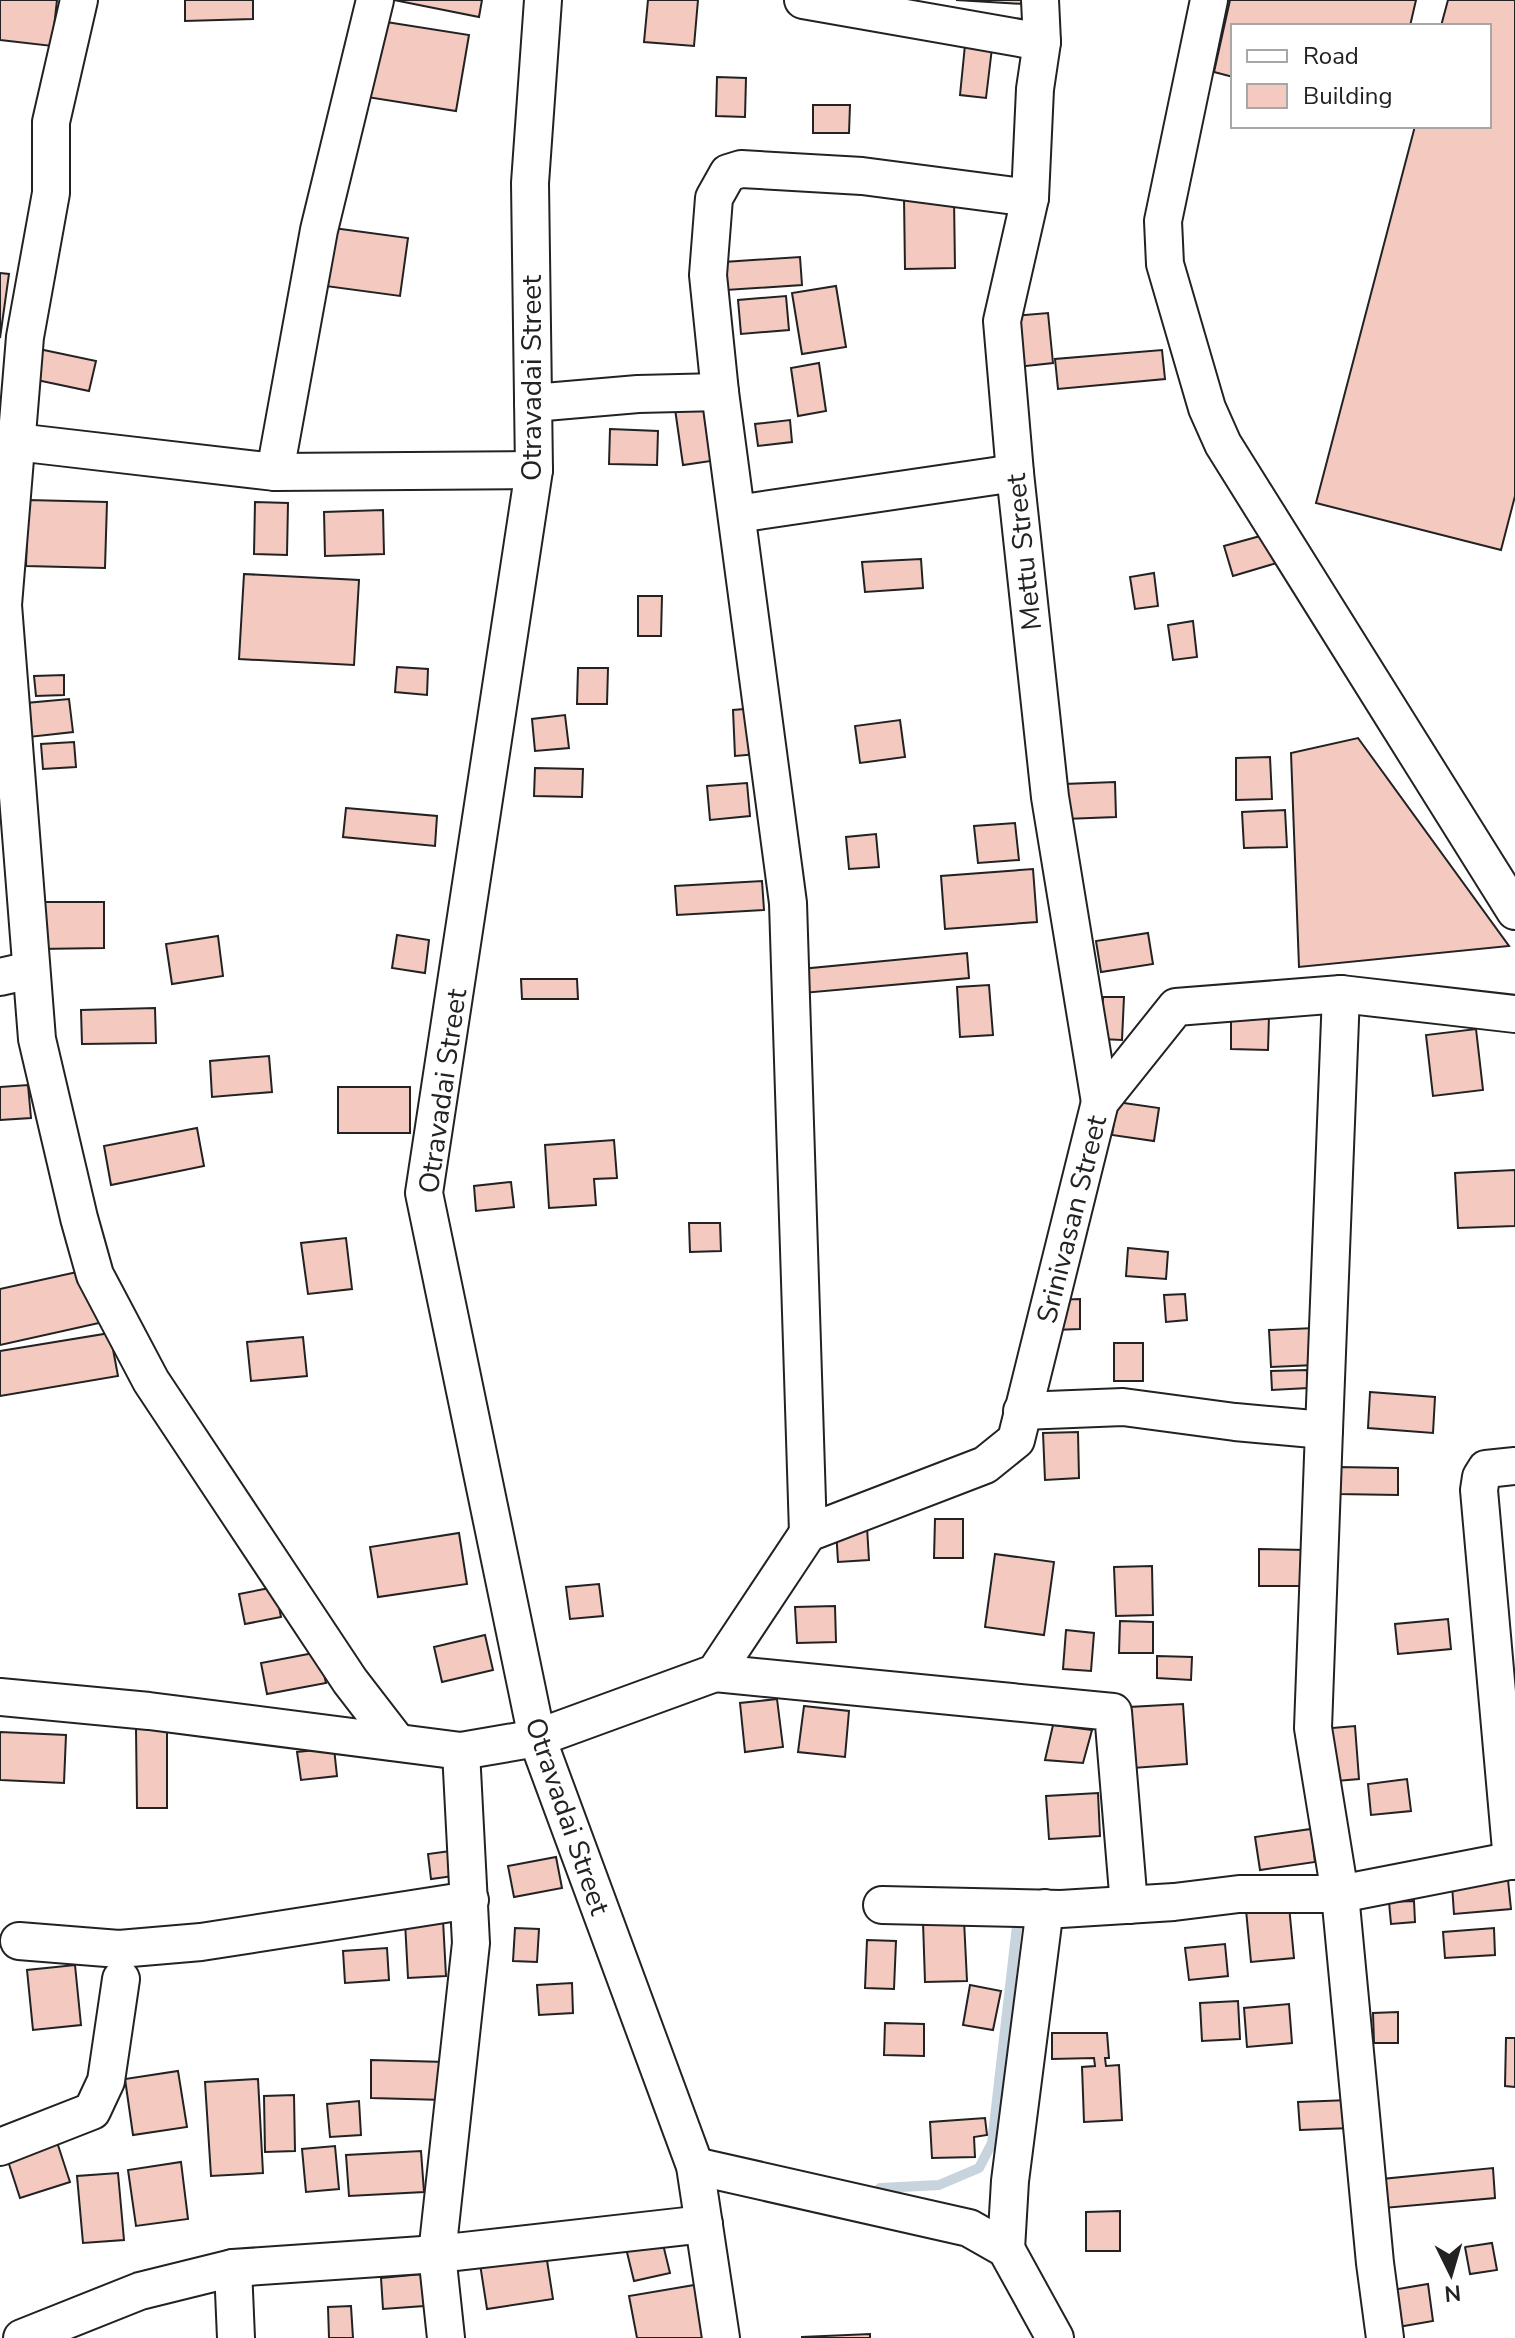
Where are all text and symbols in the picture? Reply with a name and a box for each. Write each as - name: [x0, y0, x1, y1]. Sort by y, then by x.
- legend: [1231, 24, 1491, 128]
- text: Road: [1303, 40, 1359, 72]
- text: Building: [1303, 80, 1393, 112]
- street label: Otravadai Street: [513, 275, 551, 481]
- street label: Mettu Street: [997, 471, 1051, 632]
- street label: Otravadai Street: [410, 986, 476, 1196]
- street label: Srinivasan Street: [1028, 1111, 1116, 1327]
- street label: Otravadai Street: [516, 1713, 619, 1920]
- north arrow: [1411, 2234, 1491, 2314]
- text: N: [1443, 2277, 1462, 2309]

